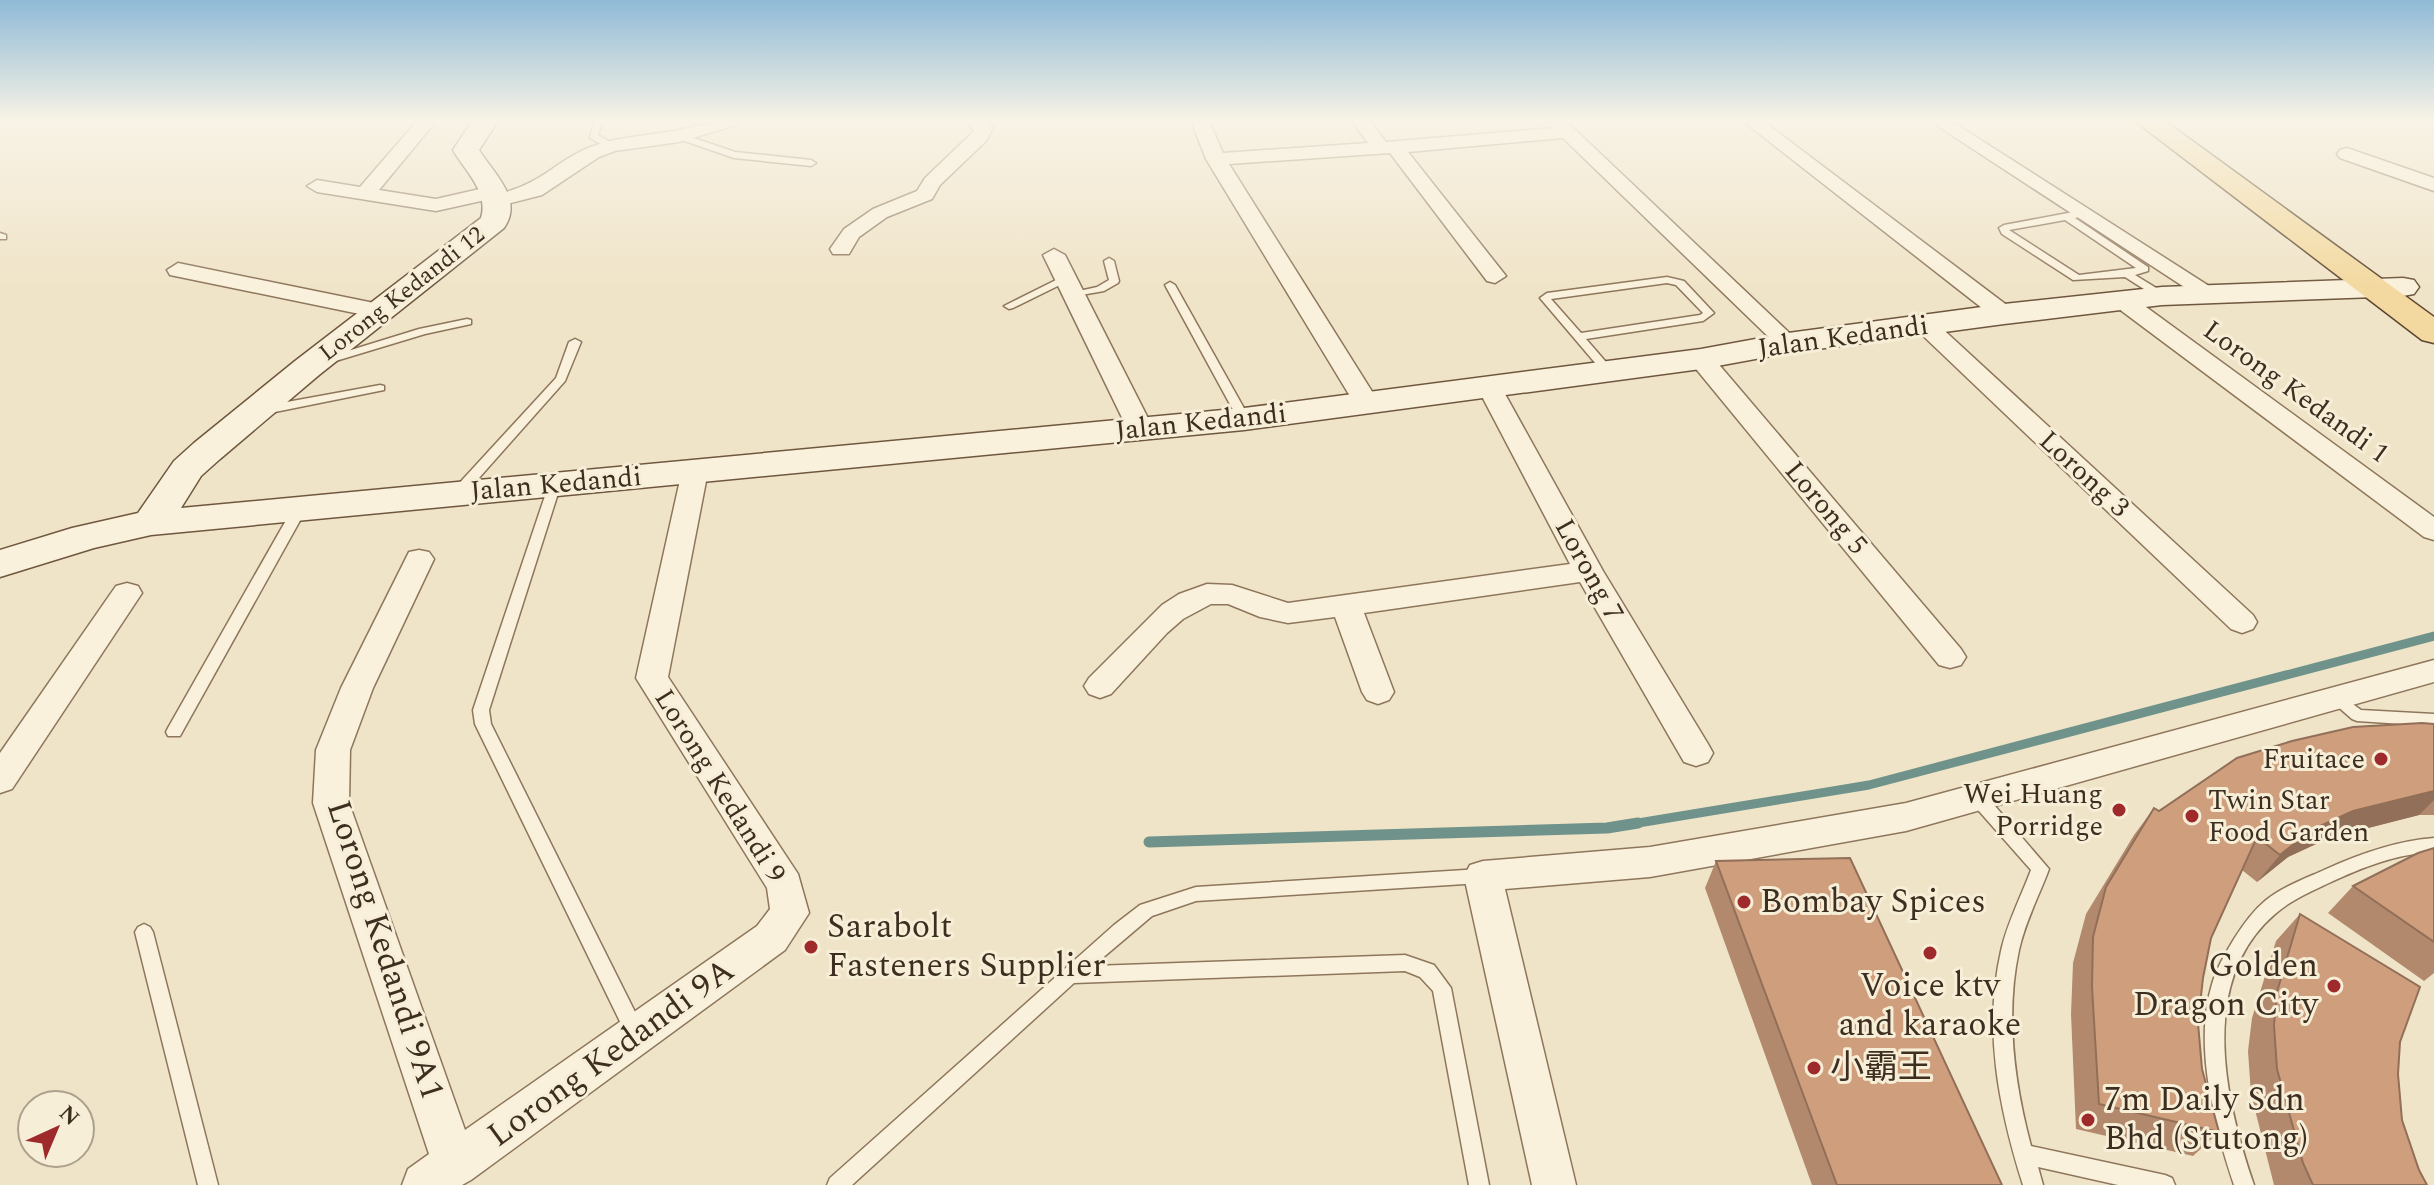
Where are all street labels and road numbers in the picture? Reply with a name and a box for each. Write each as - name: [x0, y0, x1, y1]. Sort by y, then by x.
- street label: Lorong Kedandi 12: [311, 218, 493, 370]
- street label: Jalan Kedandi: [1755, 304, 1931, 370]
- street label: Lorong Kedandi 1: [2194, 309, 2398, 475]
- street label: Jalan Kedandi: [1113, 392, 1289, 452]
- street label: Lorong 3: [2029, 420, 2139, 528]
- street label: Lorong 5: [1774, 451, 1878, 565]
- street label: Jalan Kedandi: [468, 455, 644, 513]
- street label: Lorong 7: [1543, 511, 1635, 629]
- street label: Lorong Kedandi 9: [643, 681, 797, 891]
- street label: Lorong Kedandi 9A1: [312, 794, 458, 1106]
- street label: Lorong Kedandi 9A: [477, 945, 745, 1161]

